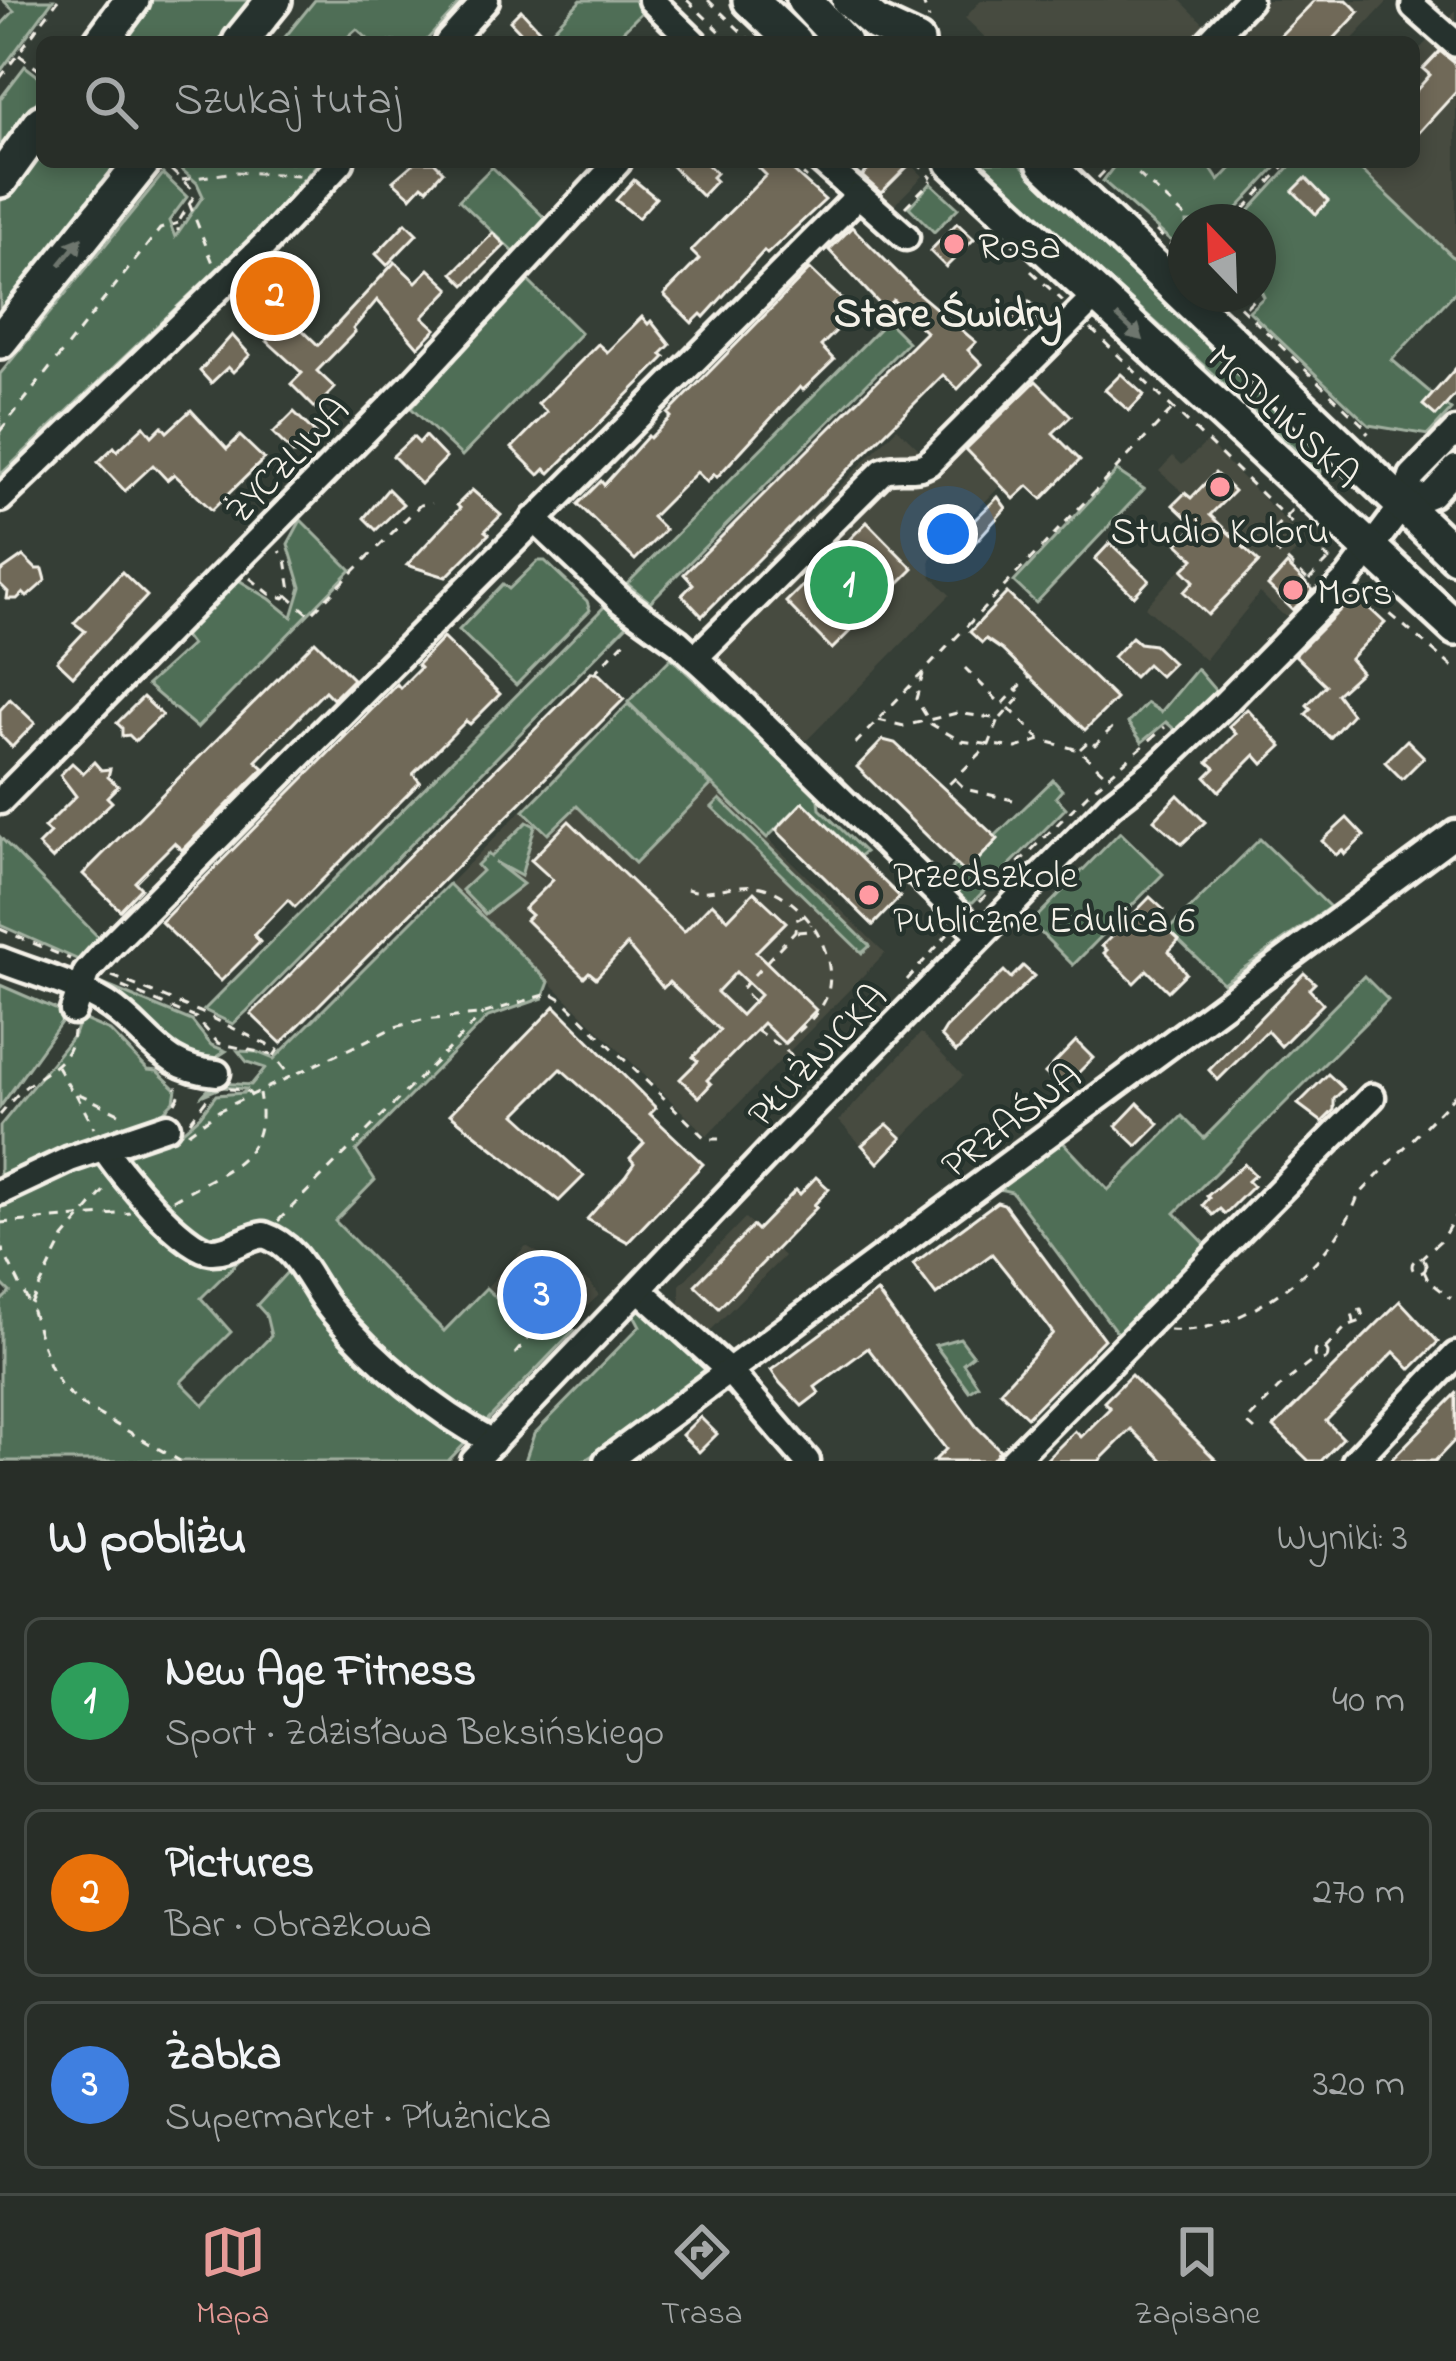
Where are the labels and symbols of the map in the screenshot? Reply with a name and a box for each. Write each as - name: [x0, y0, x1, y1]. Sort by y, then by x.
- north arrow: [1168, 204, 1276, 312]
- place label: Rosa: [978, 220, 1061, 277]
- marker: Rosa: [941, 231, 967, 257]
- one-way arrow: [58, 236, 83, 267]
- pin: 2: [236, 251, 314, 341]
- district label: Stare Świdry: [834, 285, 1062, 346]
- one-way arrow: [1116, 314, 1145, 341]
- street label: MODLIŃSKA: [1193, 333, 1371, 504]
- street label: ŻYCZLIWA: [214, 385, 365, 539]
- marker: Studio Koloru: [1207, 474, 1233, 500]
- your location: [918, 504, 978, 564]
- place label: Studio Koloru: [1111, 505, 1329, 562]
- pin: 1: [810, 540, 888, 630]
- place label: Mors: [1317, 566, 1393, 623]
- marker: Mors: [1280, 577, 1306, 603]
- place label: Przedszkole Publiczne Edulica 6: [893, 849, 1195, 951]
- marker: Przedszkole Publiczne Edulica 6: [856, 882, 882, 908]
- street label: PŁUŻNICKA: [736, 972, 903, 1142]
- street label: PRZAŚNA: [930, 1051, 1095, 1195]
- pin: 3: [503, 1250, 581, 1340]

